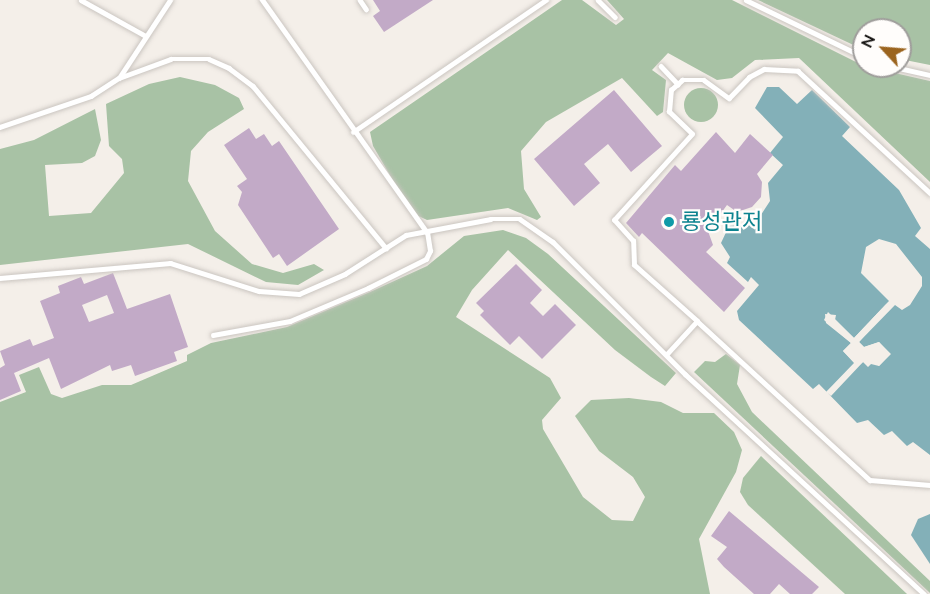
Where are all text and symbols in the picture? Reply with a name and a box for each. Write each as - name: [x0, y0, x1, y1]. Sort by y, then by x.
- north arrow: [852, 18, 912, 78]
- text: N: [856, 31, 879, 51]
- place label: 룡성관저: [681, 209, 762, 235]
- marker: 룡성관저: [662, 215, 676, 229]

